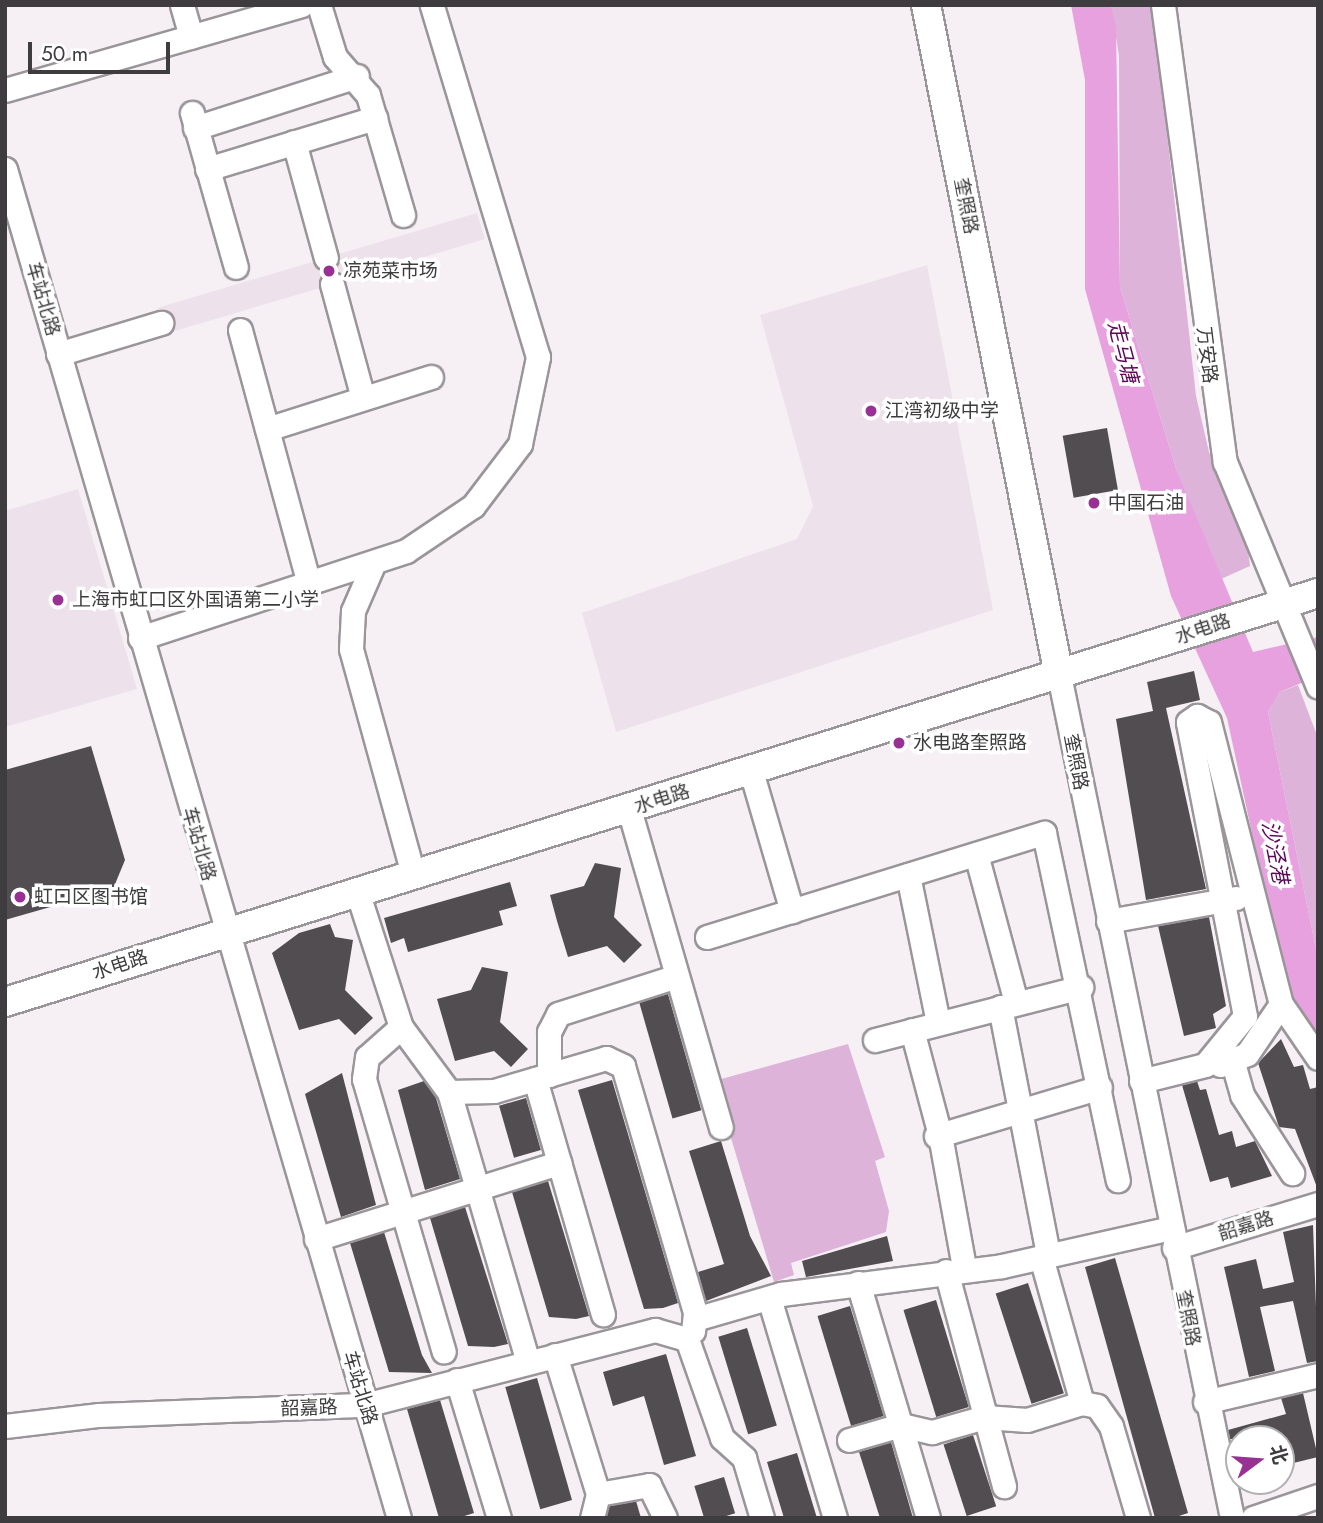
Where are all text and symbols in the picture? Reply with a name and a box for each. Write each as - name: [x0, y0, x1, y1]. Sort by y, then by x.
- scale bar: [32, 28, 173, 72]
- text: 50 m: [41, 39, 88, 69]
- street label: 奎照路: [949, 176, 983, 236]
- street label: 车站北路: [22, 259, 64, 339]
- place label: 凉苑菜市场: [343, 260, 438, 282]
- marker: 凉苑菜市场: [321, 263, 337, 279]
- water label: 走马塘: [1103, 318, 1143, 386]
- street label: 万安路: [1192, 325, 1222, 385]
- place label: 江湾初级中学: [885, 400, 999, 422]
- marker: 江湾初级中学: [863, 403, 879, 419]
- place label: 中国石油: [1108, 492, 1184, 514]
- marker: 中国石油: [1086, 495, 1102, 511]
- place label: 上海市虹口区外国语第二小学: [72, 589, 319, 611]
- marker: 上海市虹口区外国语第二小学: [50, 592, 66, 608]
- street label: 水电路: [1172, 609, 1234, 649]
- place label: 水电路奎照路: [913, 732, 1027, 754]
- street label: 奎照路: [1059, 732, 1093, 792]
- marker: 水电路奎照路: [891, 735, 907, 751]
- street label: 水电路: [631, 780, 693, 818]
- street label: 车站北路: [178, 804, 220, 884]
- water label: 沙泾港: [1257, 819, 1293, 885]
- place label: 虹口区图书馆: [34, 886, 148, 908]
- marker: 虹口区图书馆: [12, 889, 28, 905]
- street label: 水电路: [89, 945, 151, 985]
- street label: 韶嘉路: [1215, 1207, 1277, 1245]
- street label: 奎照路: [1171, 1288, 1205, 1348]
- street label: 车站北路: [338, 1348, 382, 1428]
- street label: 韶嘉路: [280, 1396, 338, 1420]
- north arrow: [1225, 1425, 1295, 1495]
- text: 北: [1263, 1442, 1294, 1467]

